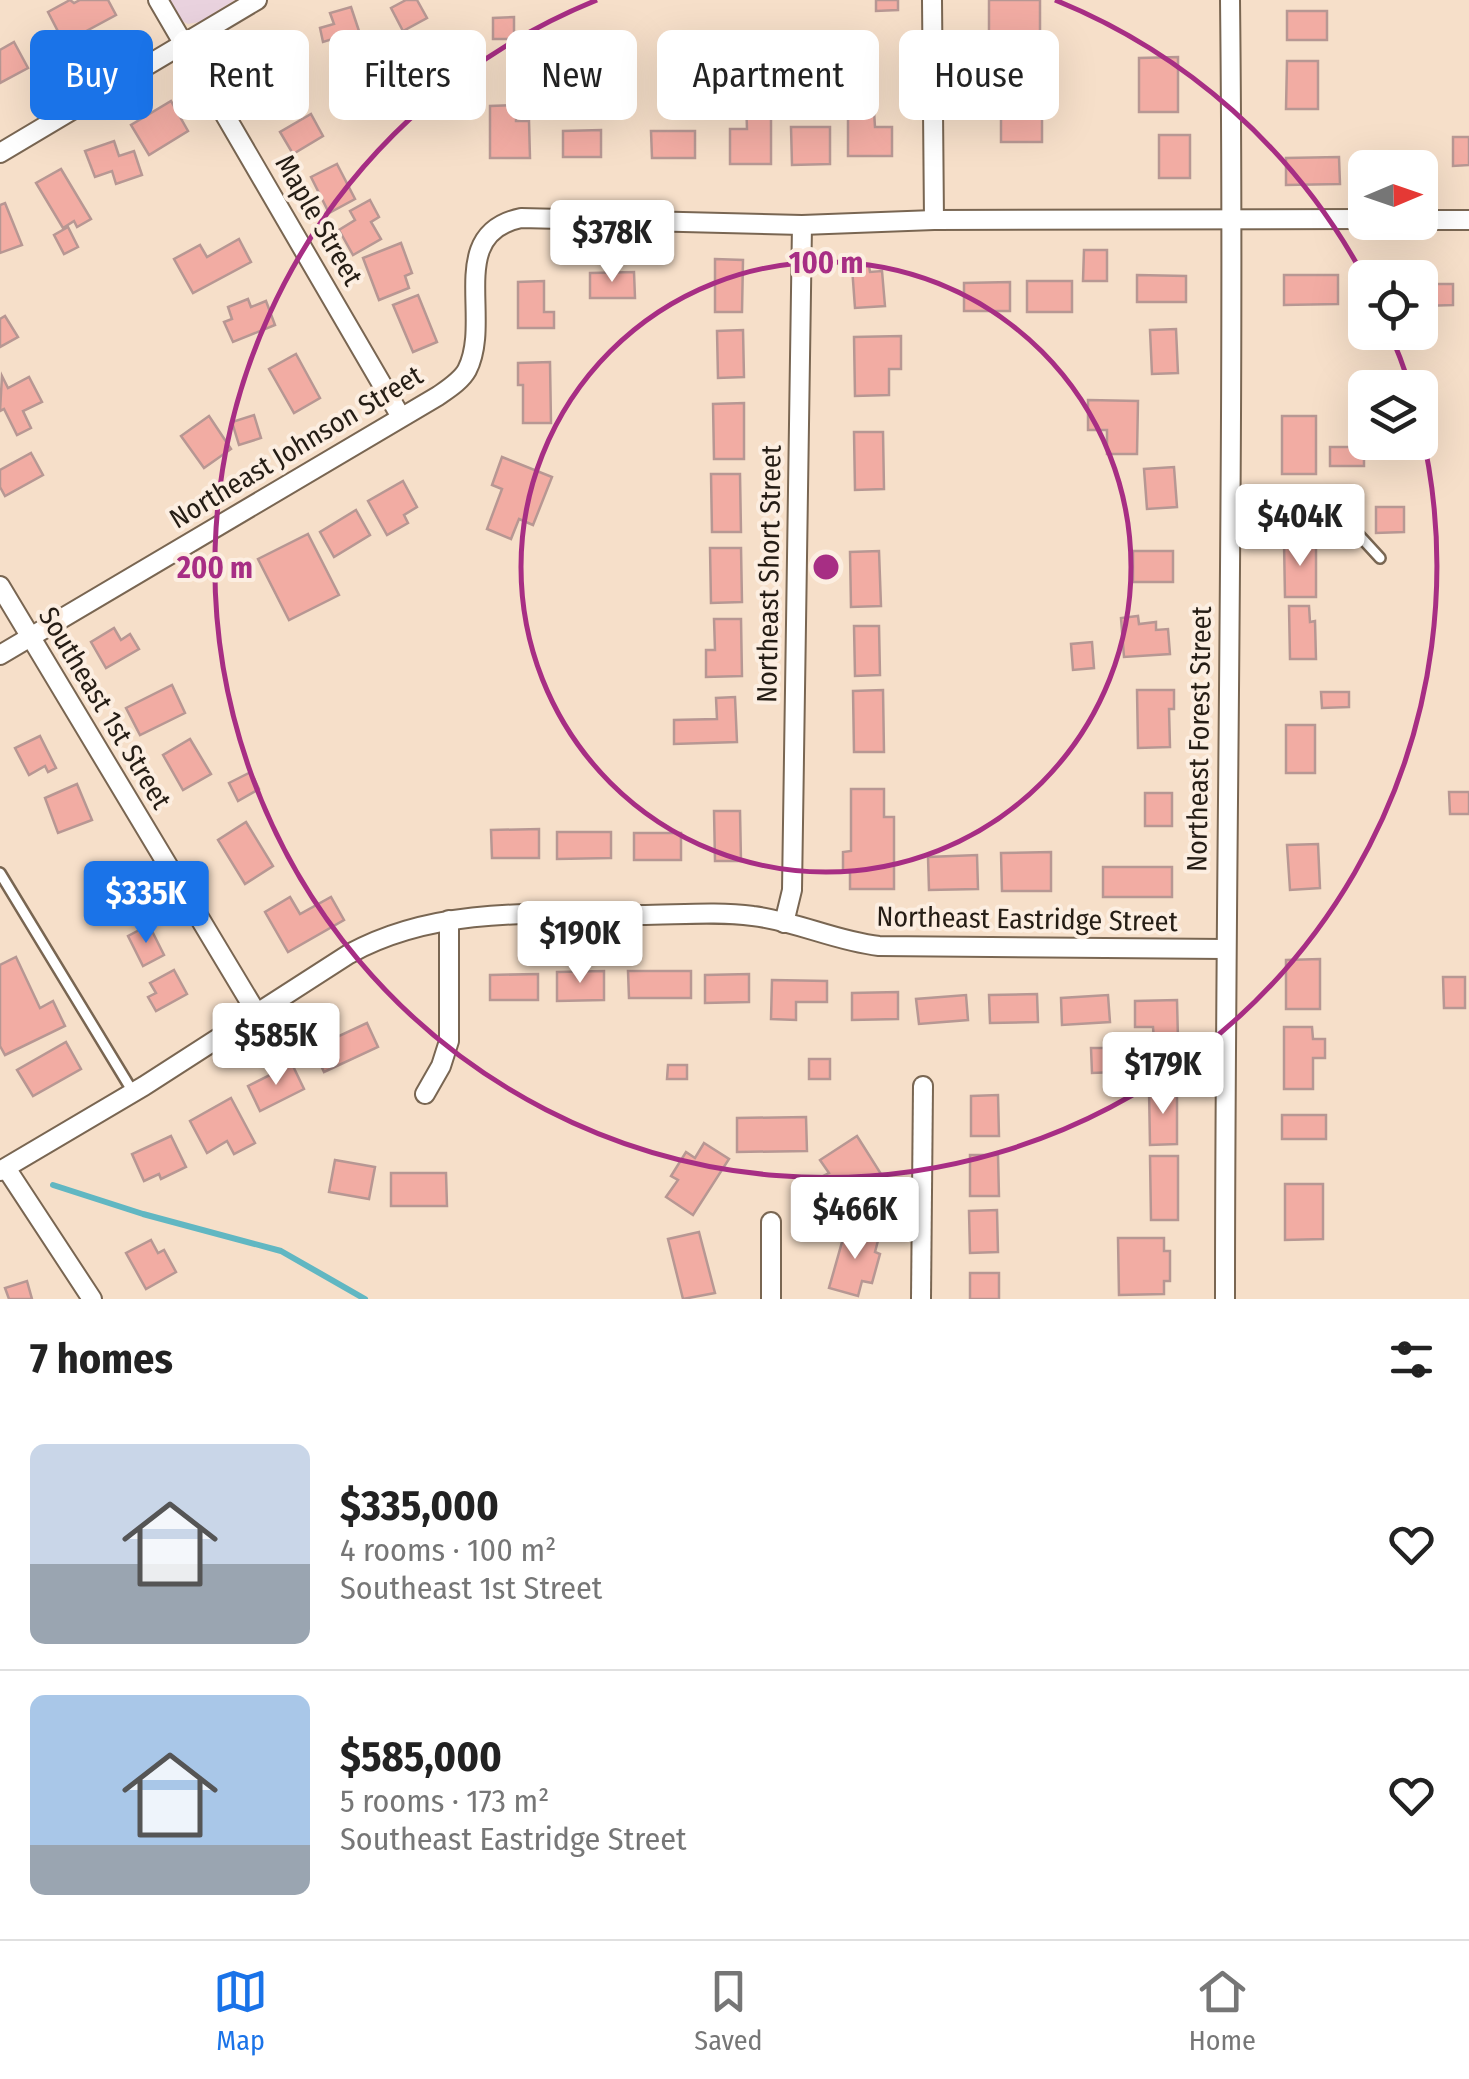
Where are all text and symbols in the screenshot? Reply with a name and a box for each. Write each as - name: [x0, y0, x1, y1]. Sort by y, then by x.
- chip: Buy: [30, 30, 153, 120]
- chip: Rent: [173, 30, 309, 120]
- chip: Filters: [329, 30, 486, 120]
- chip: New: [506, 30, 637, 120]
- chip: Apartment: [657, 30, 879, 120]
- chip: House: [899, 30, 1059, 120]
- street label: Maple Street: [268, 149, 370, 292]
- north arrow: [1348, 150, 1438, 240]
- map controls: [1348, 150, 1438, 460]
- pin: $378K: [542, 200, 682, 285]
- text: $378K: [572, 213, 652, 251]
- text: 100 m: [789, 245, 863, 281]
- button: locate: [1348, 260, 1438, 350]
- street label: Northeast Johnson Street: [164, 358, 429, 536]
- button: layers: [1348, 370, 1438, 460]
- street label: Northeast Short Street: [750, 444, 788, 703]
- pin: $404K: [1230, 484, 1370, 569]
- text: $404K: [1258, 497, 1342, 535]
- centre of rings: [808, 549, 844, 585]
- text: 200 m: [176, 550, 253, 586]
- street label: Southeast 1st Street: [32, 601, 179, 816]
- street label: Northeast Forest Street: [1180, 605, 1218, 872]
- pin: $335K: [76, 861, 216, 946]
- text: $335K: [106, 874, 186, 912]
- street label: Northeast Eastridge Street: [876, 900, 1179, 938]
- pin: $190K: [510, 901, 650, 986]
- text: $190K: [540, 914, 620, 952]
- pin: $585K: [206, 1003, 346, 1088]
- text: $585K: [235, 1016, 317, 1054]
- pin: $179K: [1093, 1032, 1233, 1117]
- text: $179K: [1125, 1045, 1201, 1083]
- pin: $466K: [785, 1177, 925, 1262]
- text: $466K: [813, 1190, 897, 1228]
- icon: filters: [1384, 1332, 1439, 1387]
- text: 7 homes: [30, 1334, 173, 1384]
- text: $335,000: [340, 1481, 499, 1531]
- icon: home: [110, 1484, 230, 1604]
- icon: heart: [1384, 1517, 1439, 1572]
- text: 4 rooms · 100 m²: [340, 1531, 556, 1569]
- text: Southeast 1st Street: [340, 1569, 602, 1607]
- text: $585,000: [340, 1732, 502, 1782]
- icon: home: [110, 1735, 230, 1855]
- icon: heart: [1384, 1768, 1439, 1823]
- text: 5 rooms · 173 m²: [340, 1782, 549, 1820]
- text: Southeast Eastridge Street: [340, 1820, 687, 1858]
- tab: Map: [213, 1964, 268, 2057]
- tab: Saved: [694, 1964, 763, 2057]
- tab: Home: [1189, 1964, 1256, 2057]

